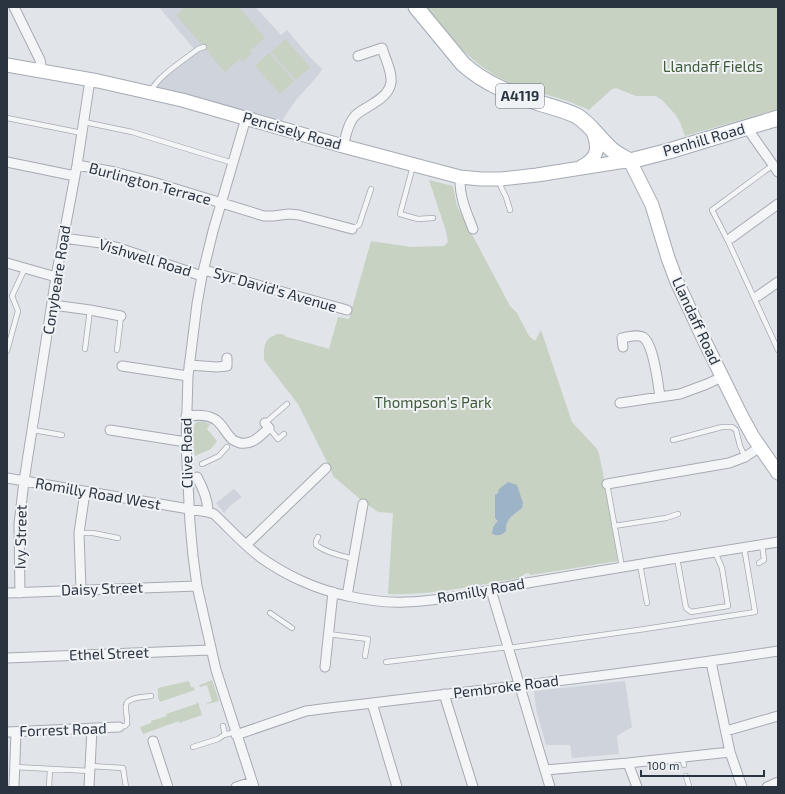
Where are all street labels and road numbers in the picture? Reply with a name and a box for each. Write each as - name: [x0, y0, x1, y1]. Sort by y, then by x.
- road number: A4119: [496, 84, 544, 108]
- street label: Pencisely Road: [241, 107, 344, 153]
- street label: Penhill Road: [661, 119, 747, 159]
- street label: Burlington Terrace: [87, 158, 213, 208]
- street label: Conybeare Road: [38, 224, 74, 336]
- street label: Vishwell Road: [97, 234, 194, 280]
- street label: Syr David's Avenue: [211, 263, 339, 315]
- street label: Llandaff Road: [669, 274, 725, 367]
- street label: Clive Road: [176, 418, 196, 488]
- street label: Romilly Road West: [34, 473, 163, 513]
- street label: Ivy Street: [10, 504, 30, 569]
- street label: Romilly Road: [436, 573, 526, 607]
- street label: Daisy Street: [61, 578, 144, 598]
- street label: Ethel Street: [69, 643, 150, 663]
- street label: Pembroke Road: [452, 671, 560, 701]
- street label: Forrest Road: [19, 718, 107, 740]

